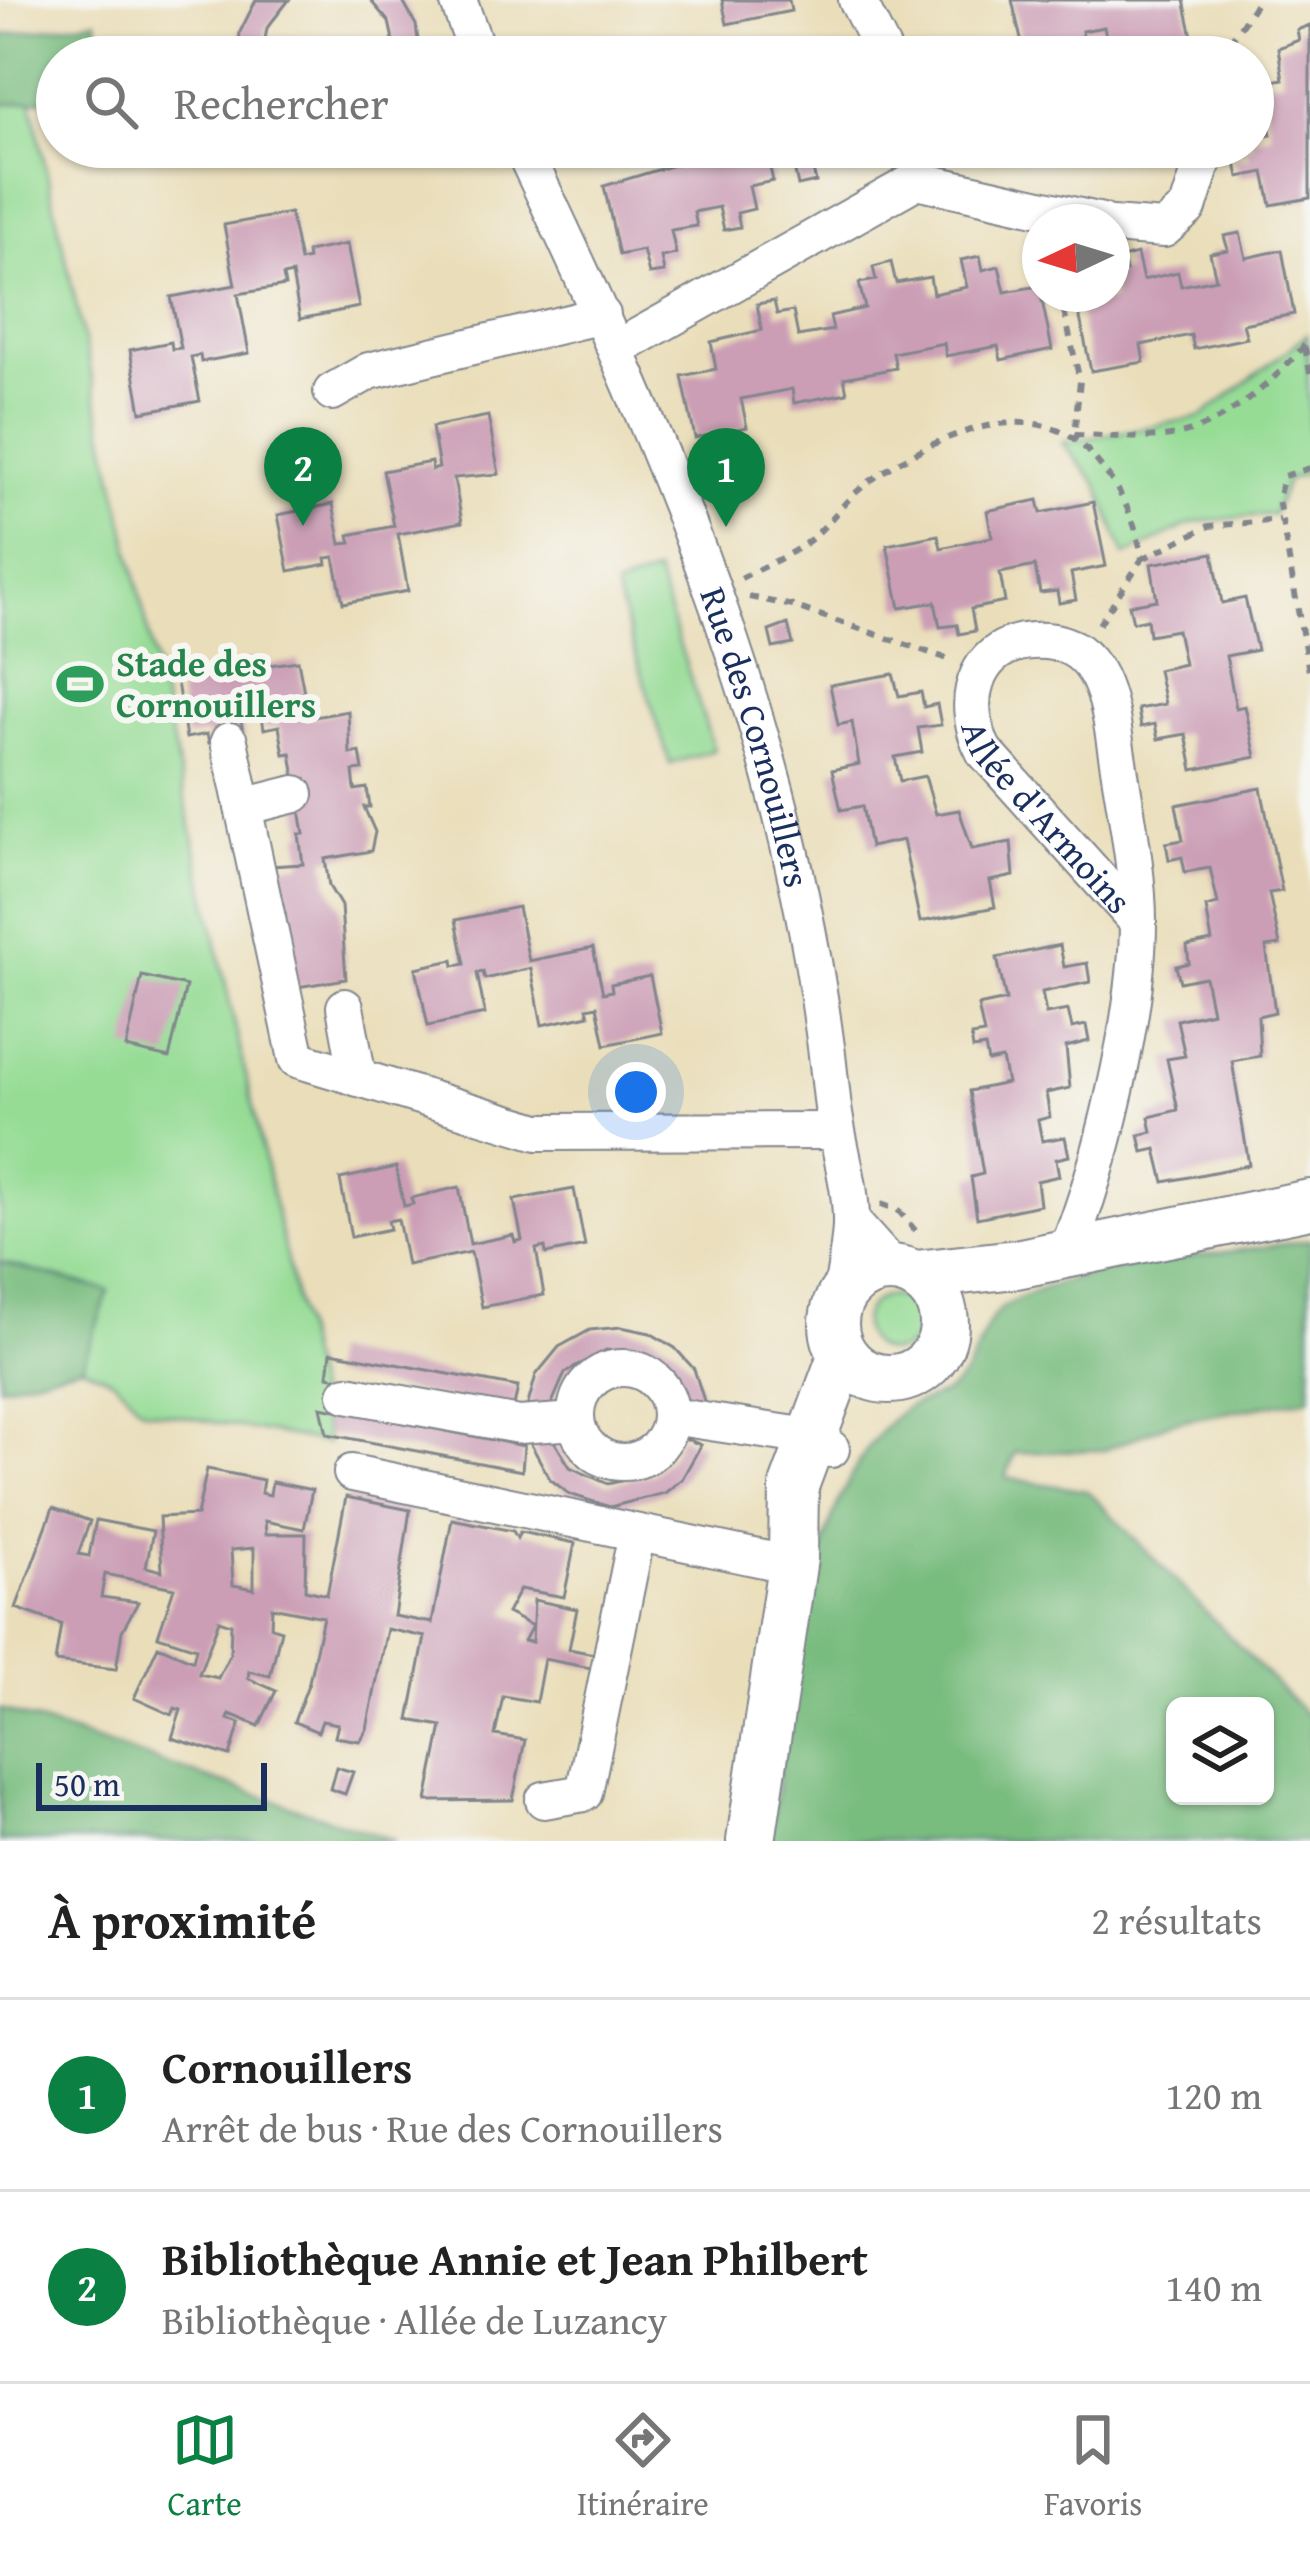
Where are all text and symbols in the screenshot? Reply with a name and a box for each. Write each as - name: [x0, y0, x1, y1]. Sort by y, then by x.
- search box: [36, 36, 1274, 168]
- icon: search: [78, 69, 144, 135]
- text: Rechercher: [174, 70, 389, 135]
- north arrow: [1022, 204, 1130, 312]
- pin: 2: [264, 427, 342, 526]
- pin: 1: [687, 428, 765, 527]
- street label: Rue des Cornouillers: [687, 579, 825, 892]
- place label: Stade des Cornouillers: [116, 636, 316, 730]
- sports icon: Stade des Cornouillers: [55, 659, 105, 709]
- street label: Allée d'Armoins: [948, 714, 1145, 925]
- your location: [606, 1062, 666, 1122]
- map controls: [1166, 1697, 1274, 1805]
- button: layers: [1166, 1697, 1274, 1805]
- scale bar: [36, 1757, 267, 1810]
- text: 50 m: [54, 1760, 120, 1808]
- text: À proximité: [48, 1882, 316, 1957]
- text: 2 résultats: [1091, 1891, 1262, 1948]
- text: Cornouillers: [162, 2034, 412, 2099]
- text: 1: [77, 2066, 97, 2123]
- text: 120 m: [1165, 2066, 1262, 2123]
- text: Arrêt de bus · Rue des Cornouillers: [162, 2099, 723, 2156]
- text: Bibliothèque Annie et Jean Philbert: [162, 2226, 868, 2291]
- text: 2: [77, 2258, 97, 2315]
- text: 140 m: [1165, 2258, 1262, 2315]
- text: Bibliothèque · Allée de Luzancy: [162, 2291, 667, 2348]
- tab: Carte: [168, 2407, 242, 2527]
- tab: Itinéraire: [577, 2407, 709, 2527]
- tab: Favoris: [1044, 2407, 1142, 2527]

